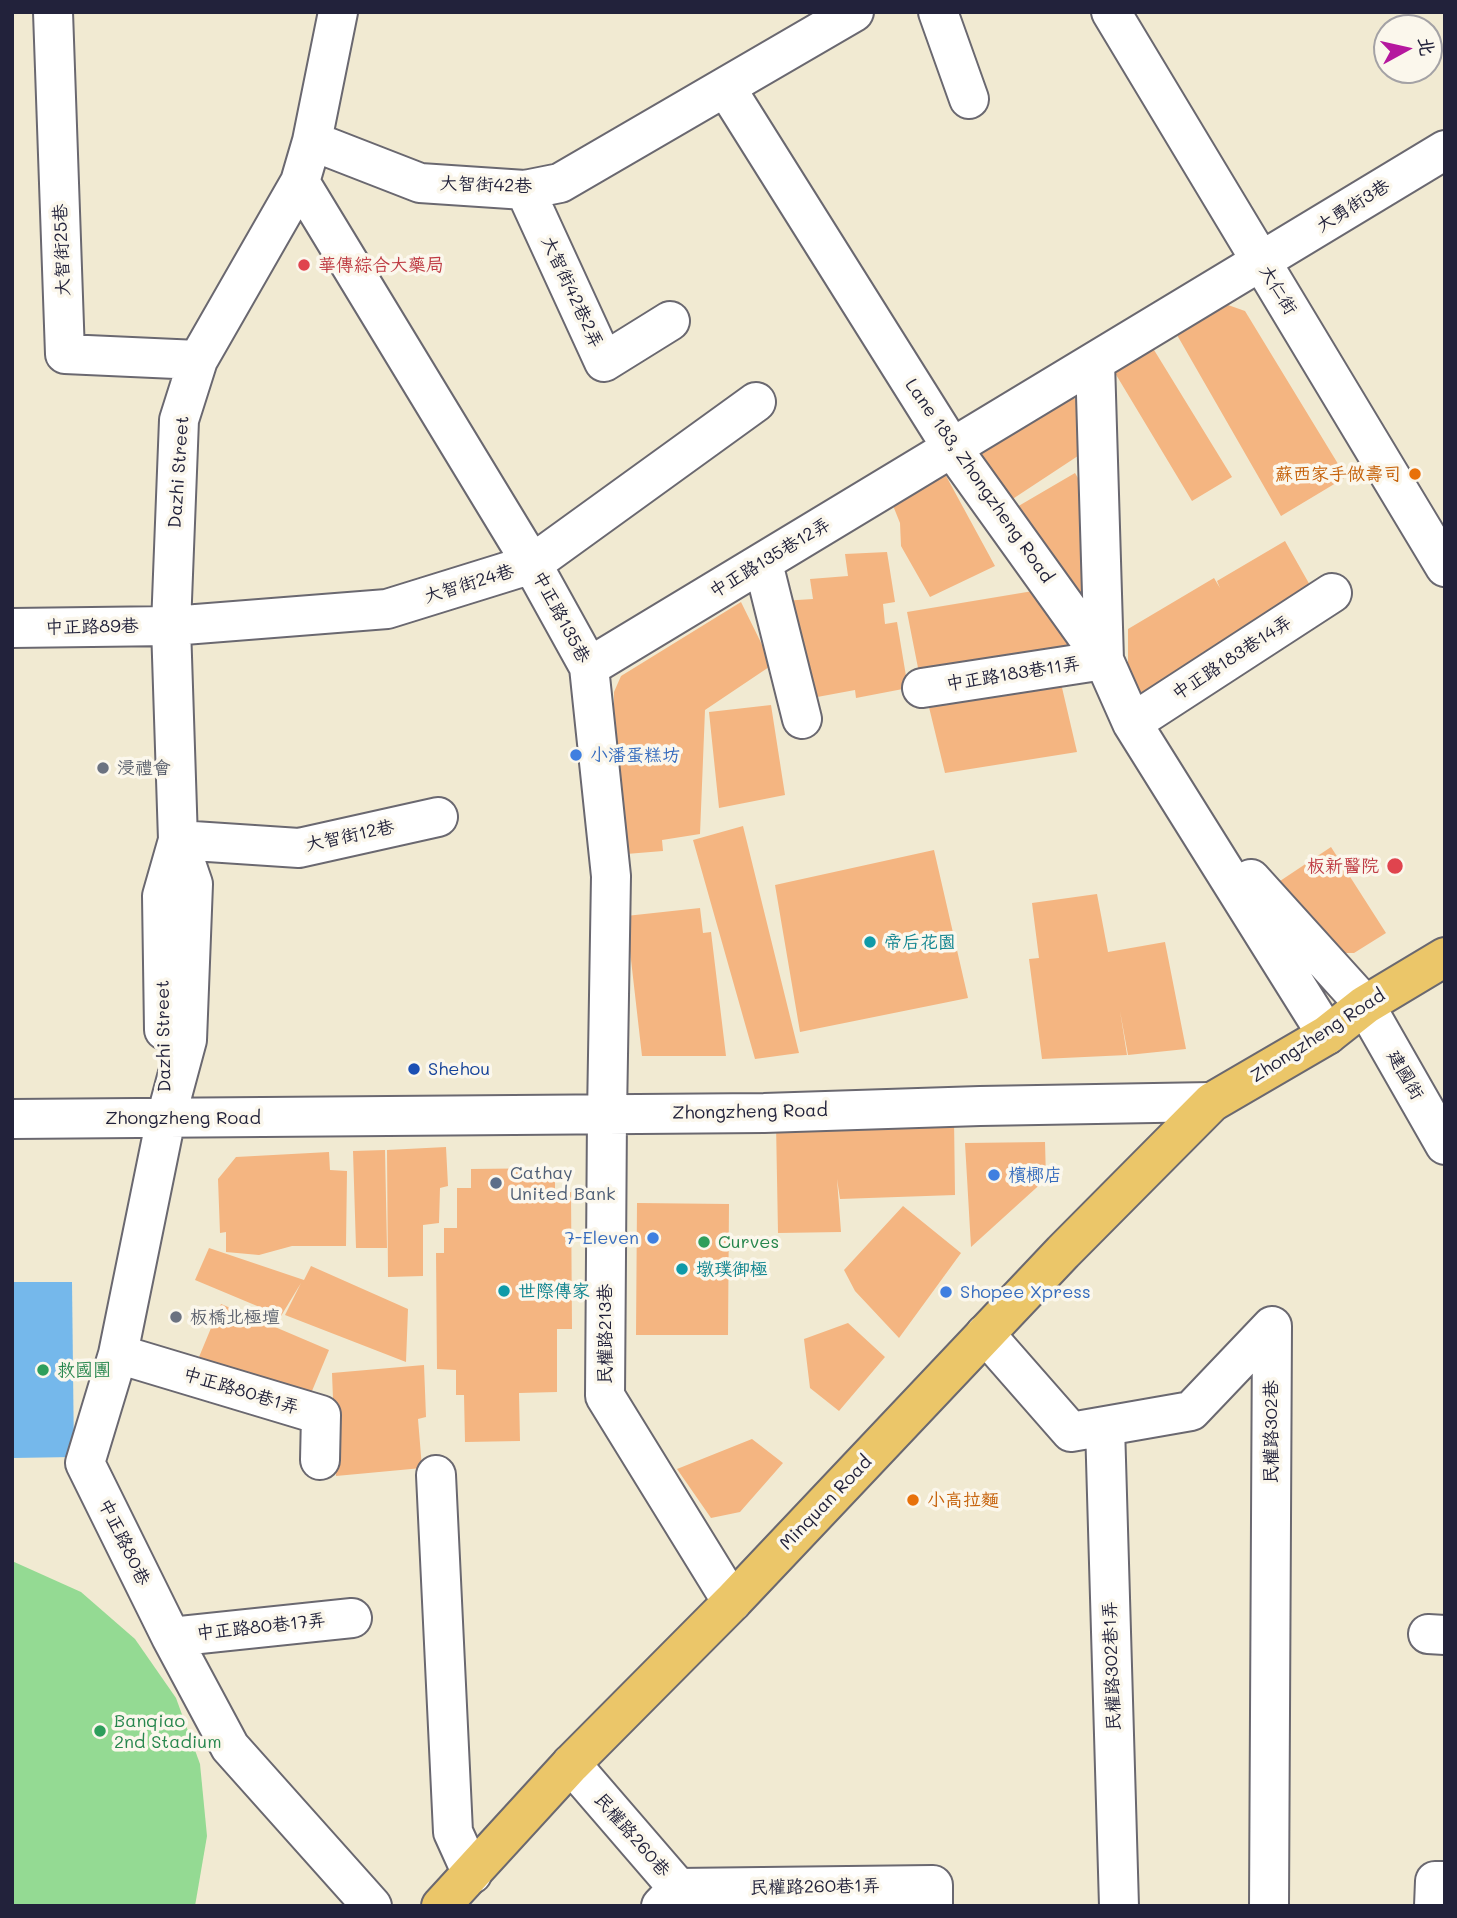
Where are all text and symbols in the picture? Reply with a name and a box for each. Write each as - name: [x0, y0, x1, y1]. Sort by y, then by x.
- north arrow: [1373, 14, 1443, 84]
- text: 北: [1414, 35, 1441, 57]
- street label: 大智街42巷: [439, 173, 533, 197]
- street label: 大勇街3巷: [1312, 175, 1394, 237]
- street label: 大智街25巷: [50, 203, 74, 297]
- street label: 大智街42巷2弄: [537, 233, 607, 351]
- place label: 華傳綜合大藥局: [318, 254, 444, 276]
- marker: 華傳綜合大藥局: [296, 257, 312, 273]
- street label: 大仁街: [1255, 261, 1301, 319]
- street label: Lane 183, Zhongzheng Road: [900, 375, 1058, 587]
- street label: Dazhi Street: [164, 415, 194, 529]
- place label: 蘇西家手做壽司: [1275, 463, 1401, 485]
- marker: 蘇西家手做壽司: [1407, 466, 1423, 482]
- street label: 中正路135巷12弄: [706, 513, 834, 603]
- street label: 大智街24巷: [422, 560, 516, 608]
- street label: 中正路135巷: [528, 567, 594, 667]
- street label: 中正路183巷14弄: [1168, 611, 1296, 705]
- street label: 中正路89巷: [45, 615, 139, 639]
- street label: 中正路183巷11弄: [944, 653, 1082, 695]
- place label: 小潘蛋糕坊: [590, 744, 680, 766]
- marker: 小潘蛋糕坊: [568, 747, 584, 763]
- place label: 浸禮會: [117, 757, 171, 779]
- marker: 浸禮會: [95, 760, 111, 776]
- street label: 大智街12巷: [304, 816, 396, 856]
- place label: 板新醫院: [1307, 855, 1379, 877]
- marker: 板新醫院: [1385, 856, 1405, 876]
- place label: 帝后花園: [884, 931, 956, 953]
- marker: 帝后花園: [862, 934, 878, 950]
- street label: Dazhi Street: [152, 980, 176, 1092]
- street label: Zhongzheng Road: [1247, 985, 1389, 1087]
- street label: 建國街: [1382, 1046, 1428, 1104]
- place label: Shehou: [428, 1058, 490, 1080]
- marker: Shehou: [406, 1061, 422, 1077]
- street label: Zhongzheng Road: [672, 1100, 828, 1124]
- street label: Zhongzheng Road: [105, 1107, 261, 1129]
- place label: Cathay United Bank: [510, 1162, 616, 1204]
- place label: 檳榔店: [1008, 1164, 1062, 1186]
- marker: 檳榔店: [986, 1167, 1002, 1183]
- marker: Cathay United Bank: [488, 1175, 504, 1191]
- place label: 7-Eleven: [565, 1227, 639, 1249]
- marker: 7-Eleven: [645, 1230, 661, 1246]
- place label: Curves: [718, 1231, 779, 1253]
- marker: Curves: [696, 1234, 712, 1250]
- place label: 墩璞御極: [696, 1258, 768, 1280]
- marker: 墩璞御極: [674, 1261, 690, 1277]
- place label: 世際傳家: [518, 1280, 590, 1302]
- place label: Shopee Xpress: [960, 1281, 1091, 1303]
- marker: 世際傳家: [496, 1283, 512, 1299]
- street label: 民權路213巷: [594, 1284, 616, 1384]
- marker: Shopee Xpress: [938, 1284, 954, 1300]
- place label: 板橋北極壇: [190, 1306, 280, 1328]
- marker: 板橋北極壇: [168, 1309, 184, 1325]
- place label: 救國團: [57, 1359, 111, 1381]
- marker: 救國團: [35, 1362, 51, 1378]
- street label: 中正路80巷1弄: [180, 1363, 302, 1419]
- street label: 民權路302巷: [1260, 1380, 1282, 1484]
- street label: Minquan Road: [776, 1451, 876, 1555]
- place label: 小高拉麵: [927, 1489, 999, 1511]
- marker: 小高拉麵: [905, 1492, 921, 1508]
- street label: 中正路80巷: [94, 1495, 154, 1589]
- street label: 民權路302巷1弄: [1099, 1601, 1125, 1731]
- street label: 中正路80巷17弄: [195, 1609, 327, 1645]
- place label: Banqiao 2nd Stadium: [114, 1710, 222, 1752]
- marker: Banqiao 2nd Stadium: [92, 1723, 108, 1739]
- street label: 民權路260巷: [590, 1789, 674, 1881]
- street label: 民權路260巷1弄: [750, 1875, 880, 1899]

